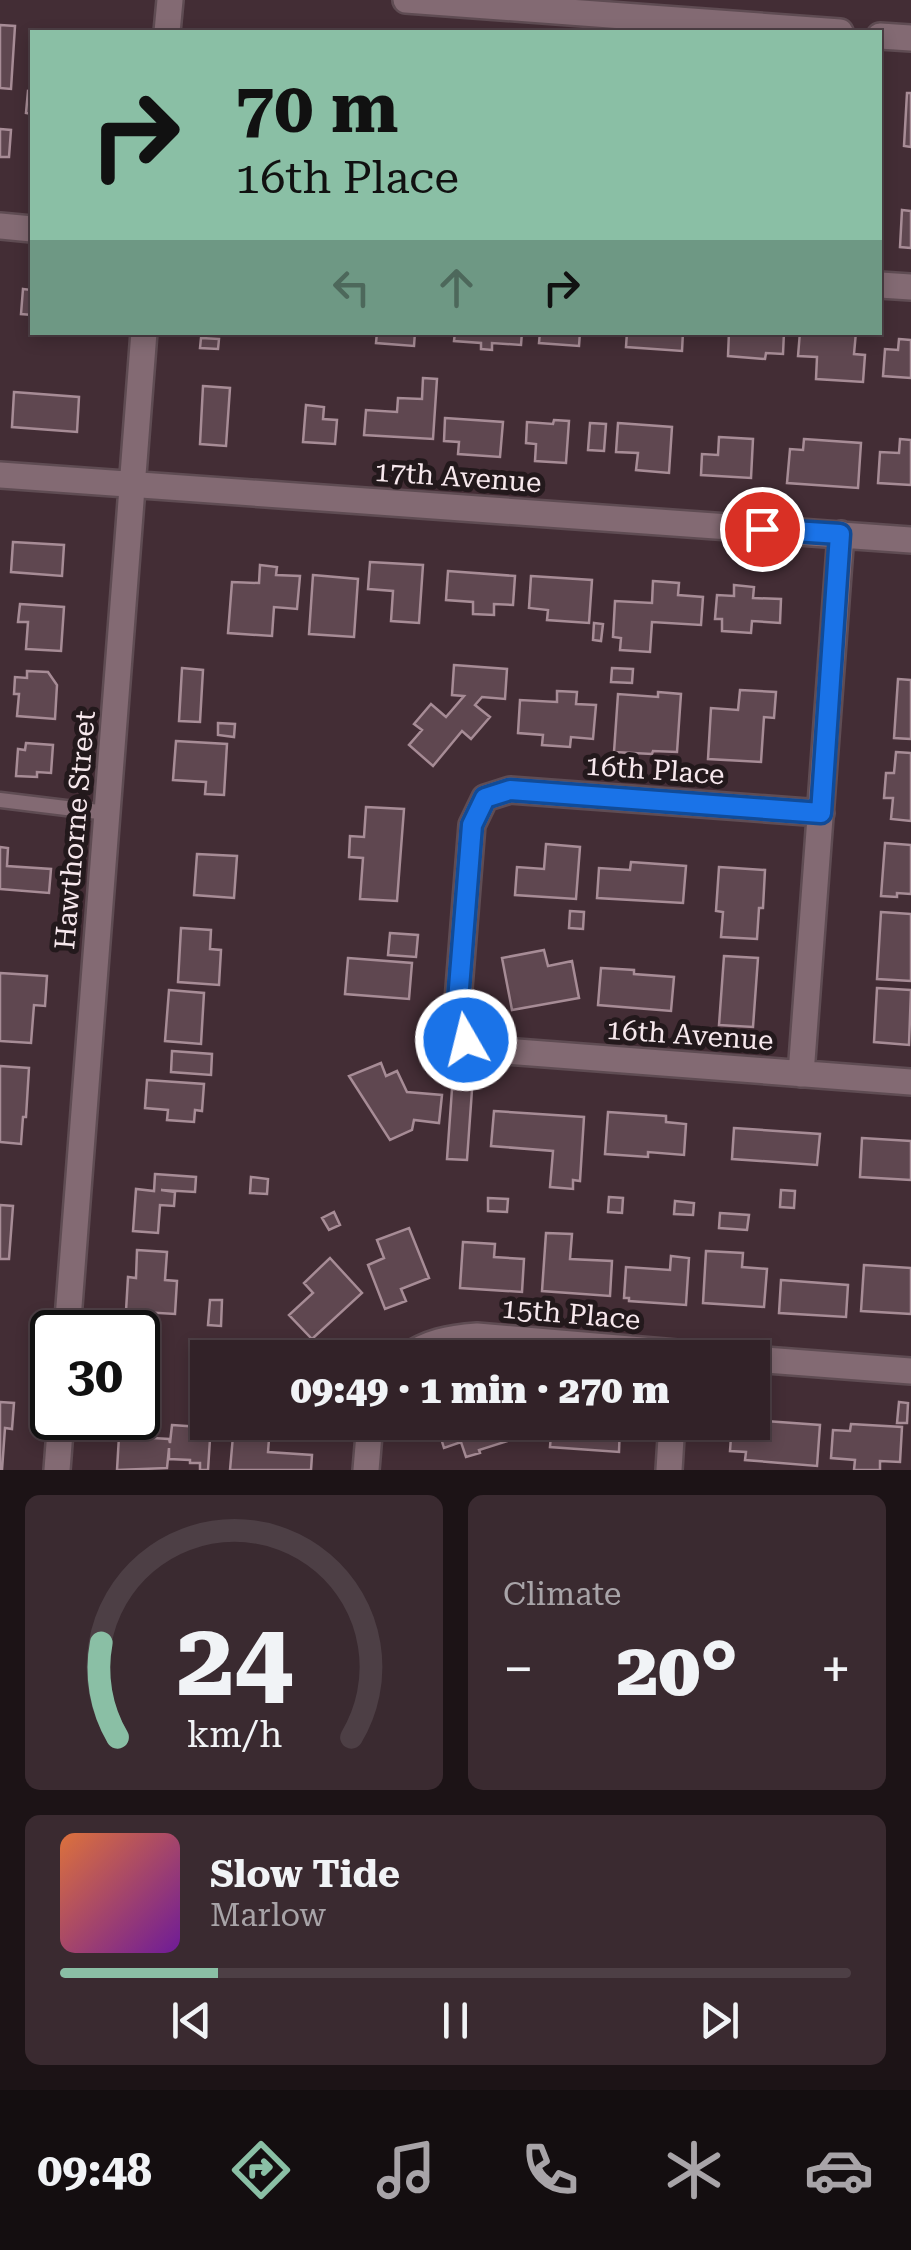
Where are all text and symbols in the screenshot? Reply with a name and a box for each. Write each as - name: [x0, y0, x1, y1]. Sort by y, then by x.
- text: 70 m: [235, 67, 399, 149]
- icon: right: [70, 70, 200, 200]
- text: 16th Place: [235, 151, 459, 204]
- icon: left: [324, 260, 379, 315]
- icon: ahead: [429, 260, 484, 315]
- icon: right: [534, 260, 589, 315]
- street label: 17th Avenue: [373, 455, 543, 499]
- pin: [720, 487, 805, 572]
- icon: arrive: [735, 502, 790, 557]
- street label: Hawthorne Street: [48, 709, 102, 951]
- street label: 16th Place: [584, 749, 726, 791]
- position arrow: [414, 988, 518, 1092]
- street label: 16th Avenue: [605, 1013, 775, 1057]
- street label: 15th Place: [500, 1291, 642, 1337]
- speed limit sign: 30: [30, 1310, 160, 1440]
- text: 09:49 · 1 min · 270 m: [290, 1368, 670, 1412]
- text: Climate: [503, 1575, 621, 1613]
- text: 24: [176, 1599, 292, 1720]
- text: 20°: [616, 1625, 738, 1713]
- text: −: [503, 1637, 534, 1701]
- text: +: [820, 1637, 851, 1701]
- text: km/h: [186, 1714, 282, 1756]
- text: Slow Tide: [210, 1852, 400, 1896]
- text: Marlow: [210, 1896, 326, 1934]
- icon: previous: [164, 1993, 219, 2048]
- icon: pause: [428, 1993, 483, 2048]
- icon: next: [692, 1993, 747, 2048]
- icon: directions: [226, 2135, 296, 2205]
- icon: music: [371, 2135, 441, 2205]
- icon: phone: [515, 2135, 585, 2205]
- icon: climate: [659, 2135, 729, 2205]
- icon: car: [804, 2135, 874, 2205]
- text: 09:48: [37, 2144, 152, 2197]

